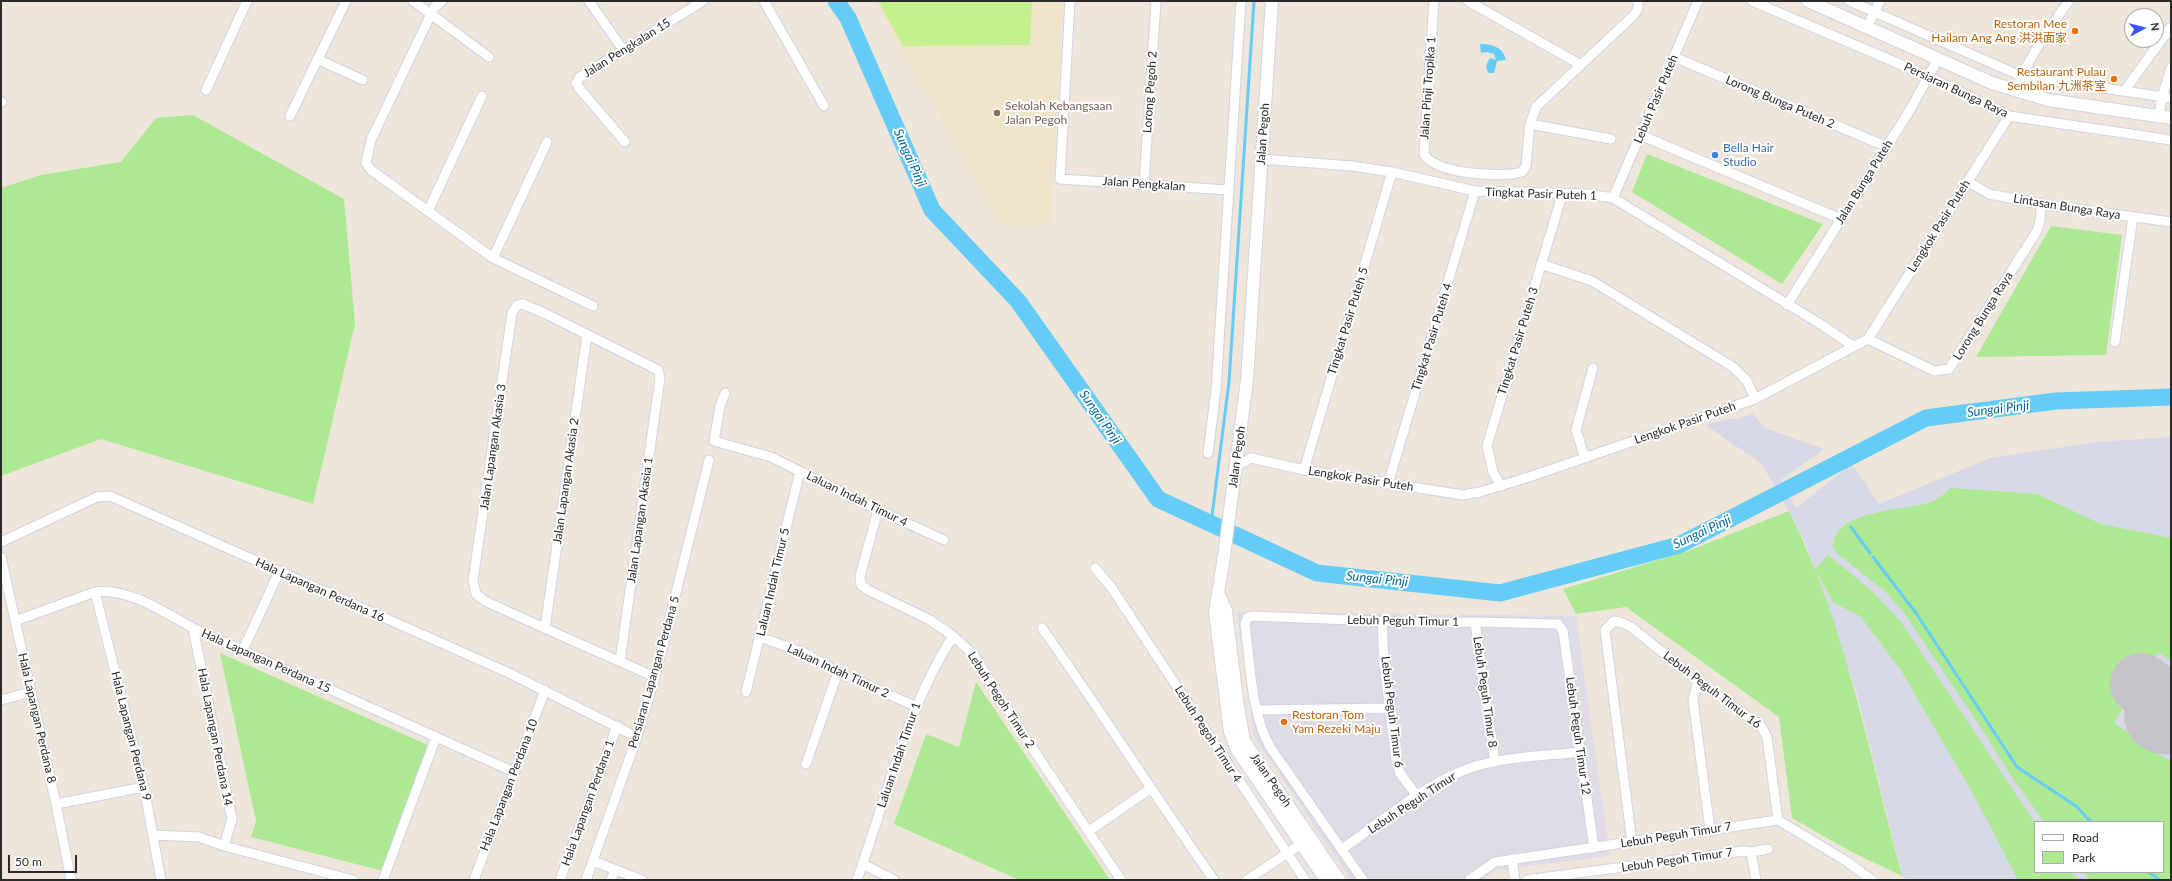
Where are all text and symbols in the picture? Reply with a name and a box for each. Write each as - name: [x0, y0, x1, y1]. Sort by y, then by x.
- north arrow: [2124, 8, 2164, 48]
- street label: Jalan Pengkalan 15: [581, 15, 673, 81]
- place label: Restoran Mee Hailam Ang Ang 洪洪面家: [1931, 17, 2067, 45]
- text: N: [2148, 22, 2162, 32]
- marker: Restoran Mee Hailam Ang Ang 洪洪面家: [2070, 26, 2080, 36]
- street label: Jalan Pinji Tropika 1: [1417, 36, 1439, 140]
- street label: Lorong Pegoh 2: [1140, 50, 1160, 134]
- street label: Lebuh Pasir Puteh: [1631, 53, 1681, 145]
- street label: Persiaran Bunga Raya: [1902, 60, 2010, 120]
- place label: Restaurant Pulau Sembilan 九洲茶室: [2007, 65, 2106, 93]
- street label: Lorong Bunga Puteh 2: [1723, 73, 1837, 131]
- marker: Restaurant Pulau Sembilan 九洲茶室: [2109, 74, 2119, 84]
- place label: Sekolah Kebangsaan Jalan Pegoh: [1005, 99, 1112, 127]
- street label: Jalan Pegoh: [1254, 102, 1272, 166]
- marker: Sekolah Kebangsaan Jalan Pegoh: [992, 108, 1002, 118]
- water label: Sungai Pinji: [890, 126, 930, 190]
- street label: Jalan Bunga Puteh: [1832, 137, 1896, 227]
- place label: Bella Hair Studio: [1723, 141, 1774, 169]
- marker: Bella Hair Studio: [1710, 150, 1720, 160]
- street label: Jalan Pengkalan: [1102, 174, 1186, 194]
- street label: Lengkok Pasir Puteh: [1905, 177, 1973, 275]
- street label: Tingkat Pasir Puteh 1: [1485, 185, 1597, 203]
- street label: Lintasan Bunga Raya: [2012, 191, 2122, 223]
- street label: Tingkat Pasir Puteh 5: [1325, 265, 1371, 377]
- street label: Lorong Bunga Raya: [1950, 269, 2016, 363]
- street label: Tingkat Pasir Puteh 4: [1409, 281, 1455, 393]
- street label: Tingkat Pasir Puteh 3: [1495, 285, 1541, 397]
- street label: Jalan Lapangan Akasia 3: [477, 383, 509, 511]
- water label: Sungai Pinji: [1076, 387, 1124, 447]
- water label: Sungai Pinji: [1966, 397, 2030, 421]
- street label: Lengkok Pasir Puteh: [1632, 399, 1738, 447]
- street label: Jalan Lapangan Akasia 2: [550, 417, 582, 545]
- street label: Jalan Pegoh: [1226, 425, 1248, 489]
- street label: Jalan Lapangan Akasia 1: [624, 456, 656, 584]
- street label: Lengkok Pasir Puteh: [1307, 464, 1415, 494]
- street label: Laluan Indah Timur 4: [804, 468, 910, 530]
- water label: Sungai Pinji: [1671, 512, 1733, 552]
- street label: Laluan Indah Timur 5: [754, 526, 792, 638]
- street label: Hala Lapangan Perdana 16: [253, 555, 387, 625]
- water label: Sungai Pinji: [1345, 568, 1409, 590]
- street label: Persiaran Lapangan Perdana 5: [625, 594, 683, 750]
- street label: Lebuh Peguh Timur 1: [1347, 613, 1459, 629]
- street label: Hala Lapangan Perdana 15: [199, 626, 333, 696]
- street label: Lebuh Peguh Timur 8: [1470, 636, 1500, 748]
- street label: Laluan Indah Timur 2: [785, 641, 891, 701]
- street label: Lebuh Peguh Timur 16: [1660, 648, 1764, 732]
- street label: Lebuh Pegoh Timur 2: [964, 649, 1038, 751]
- street label: Hala Lapangan Perdana 8: [15, 652, 59, 784]
- street label: Lebuh Peguh Timur 6: [1378, 656, 1406, 768]
- street label: Hala Lapangan Perdana 14: [195, 667, 235, 807]
- street label: Hala Lapangan Perdana 9: [108, 670, 154, 802]
- street label: Lebuh Peguh Timur 12: [1563, 676, 1593, 796]
- street label: Lebuh Pegoh Timur 4: [1171, 683, 1245, 785]
- street label: Laluan Indah Timur 1: [874, 700, 924, 810]
- place label: Restoran Tom Yam Rezeki Maju: [1292, 708, 1381, 736]
- street label: Hala Lapangan Perdana 10: [477, 717, 541, 853]
- marker: Restoran Tom Yam Rezeki Maju: [1279, 717, 1289, 727]
- street label: Hala Lapangan Perdana 1: [558, 738, 618, 868]
- street label: Jalan Pegoh: [1247, 750, 1295, 810]
- street label: Lebuh Peguh Timur: [1365, 769, 1459, 837]
- street label: Lebuh Peguh Timur 7: [1620, 819, 1732, 851]
- legend: [2034, 821, 2164, 873]
- text: Road: [2072, 830, 2099, 845]
- street label: Lebuh Pegoh Timur 7: [1621, 845, 1733, 875]
- scale bar: [10, 847, 79, 873]
- text: Park: [2072, 850, 2095, 865]
- text: 50 m: [15, 854, 42, 869]

